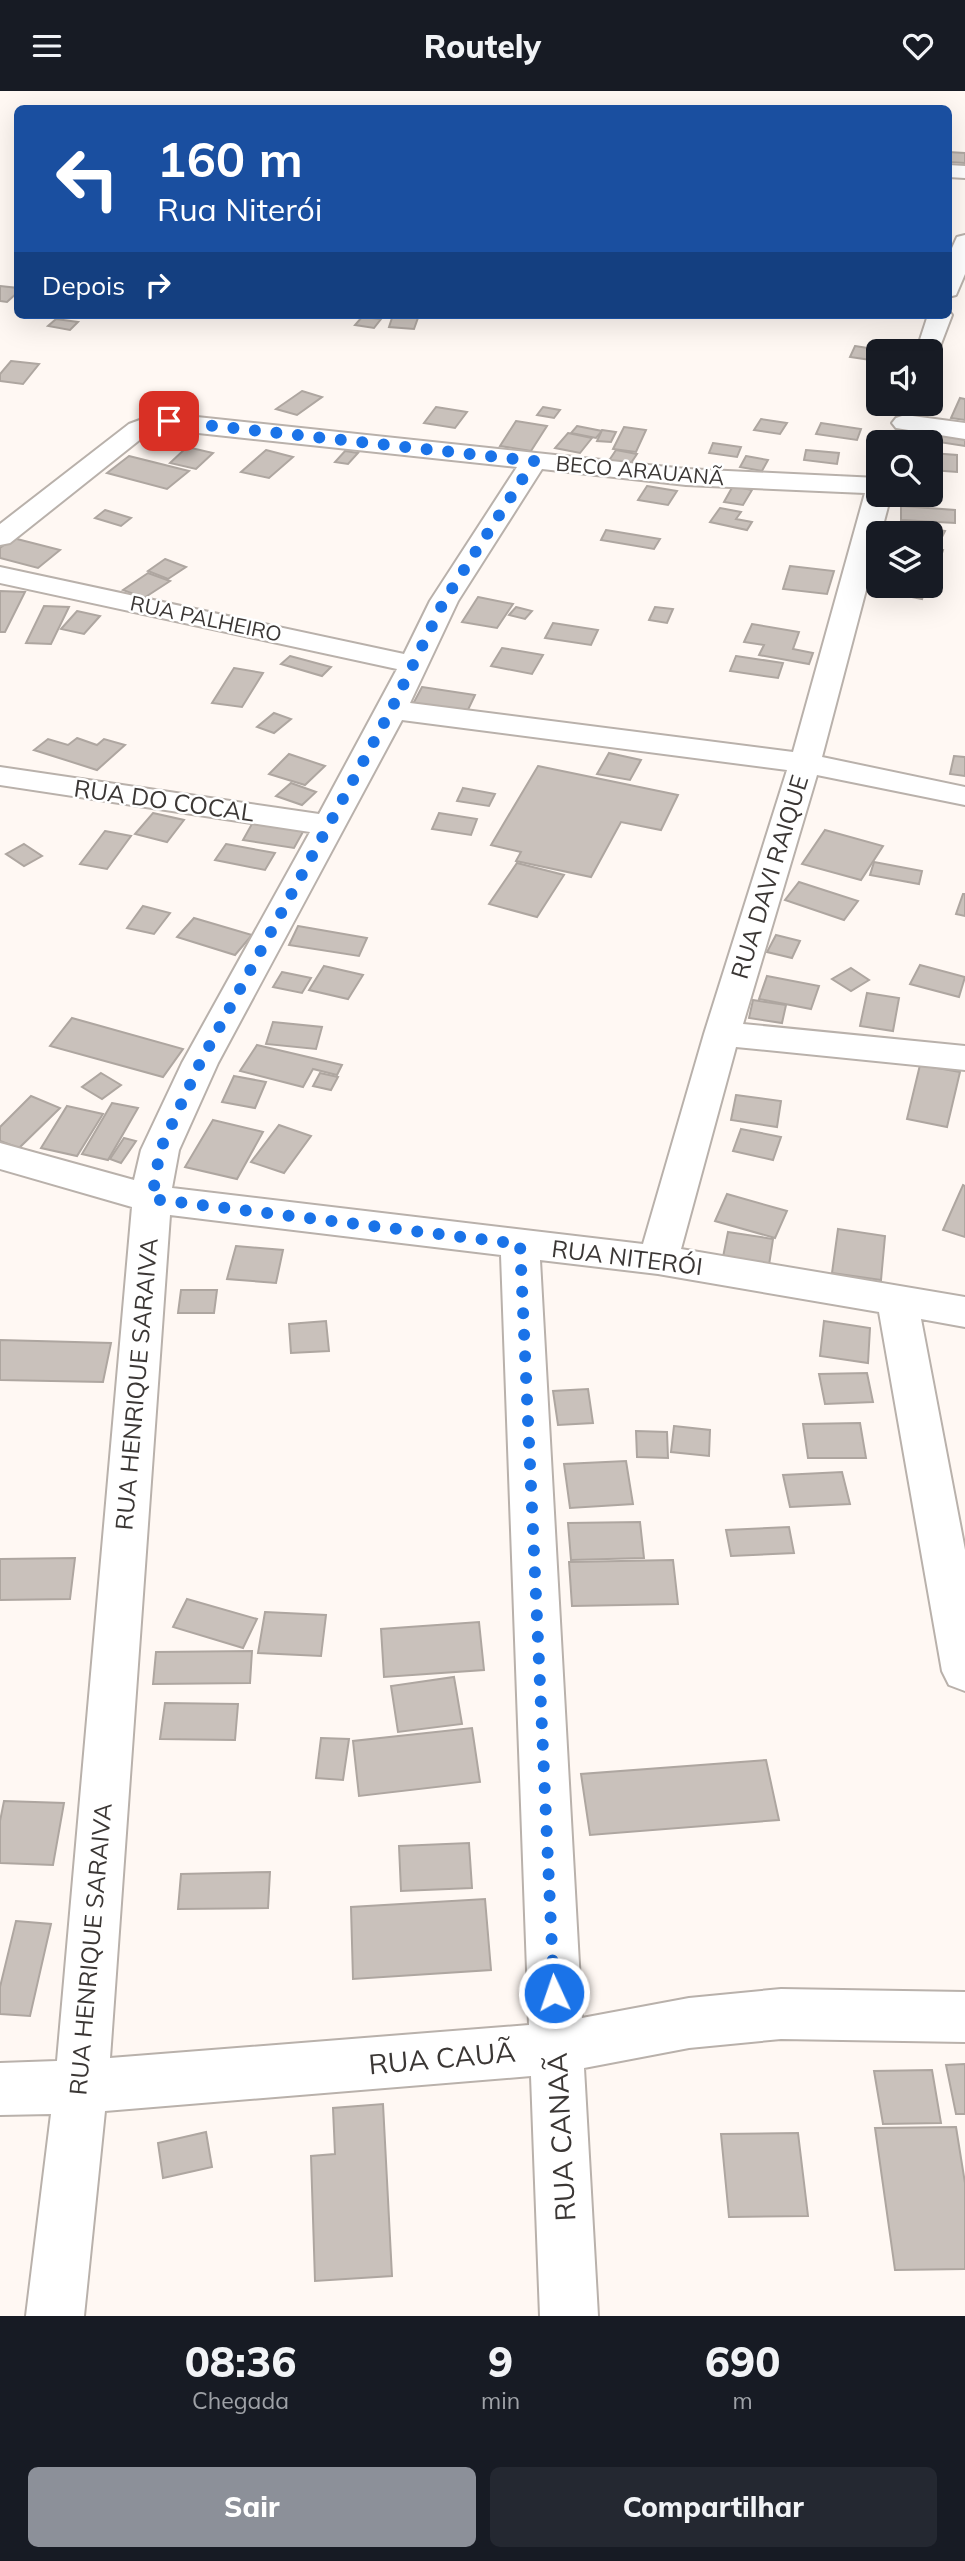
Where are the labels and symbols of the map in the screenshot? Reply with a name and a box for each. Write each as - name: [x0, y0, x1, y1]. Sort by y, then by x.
- pin: [139, 391, 199, 451]
- street label: BECO ARAUANÃ: [555, 450, 726, 490]
- street label: RUA PALHEIRO: [128, 589, 284, 647]
- street label: RUA DAVI RAIQUE: [724, 771, 814, 982]
- street label: RUA DO COCAL: [72, 773, 256, 828]
- street label: RUA NITERÓI: [550, 1233, 704, 1281]
- street label: RUA HENRIQUE SARAIVA: [108, 1236, 164, 1531]
- street label: RUA HENRIQUE SARAIVA: [62, 1801, 118, 2096]
- position arrow: [517, 1956, 591, 2030]
- street label: RUA CAUÃ: [367, 2034, 517, 2081]
- street label: RUA CANAÃ: [539, 2051, 582, 2222]

